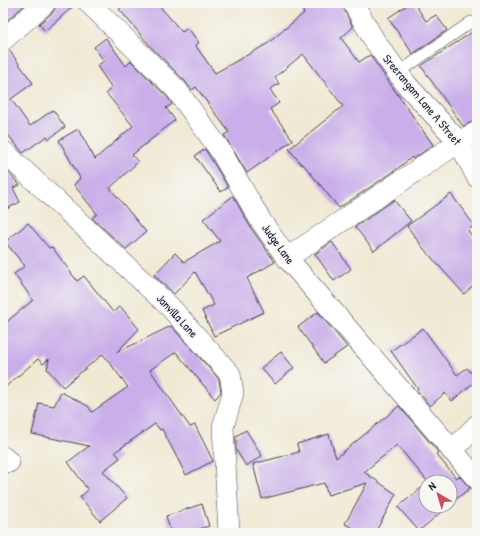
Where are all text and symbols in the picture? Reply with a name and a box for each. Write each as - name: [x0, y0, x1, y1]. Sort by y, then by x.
- street label: Sreerangam Lane A Street: [379, 51, 466, 150]
- street label: Judge Lane: [258, 220, 299, 268]
- street label: Janvilla Lane: [153, 290, 202, 341]
- north arrow: [418, 474, 458, 514]
- text: N: [425, 479, 439, 493]

